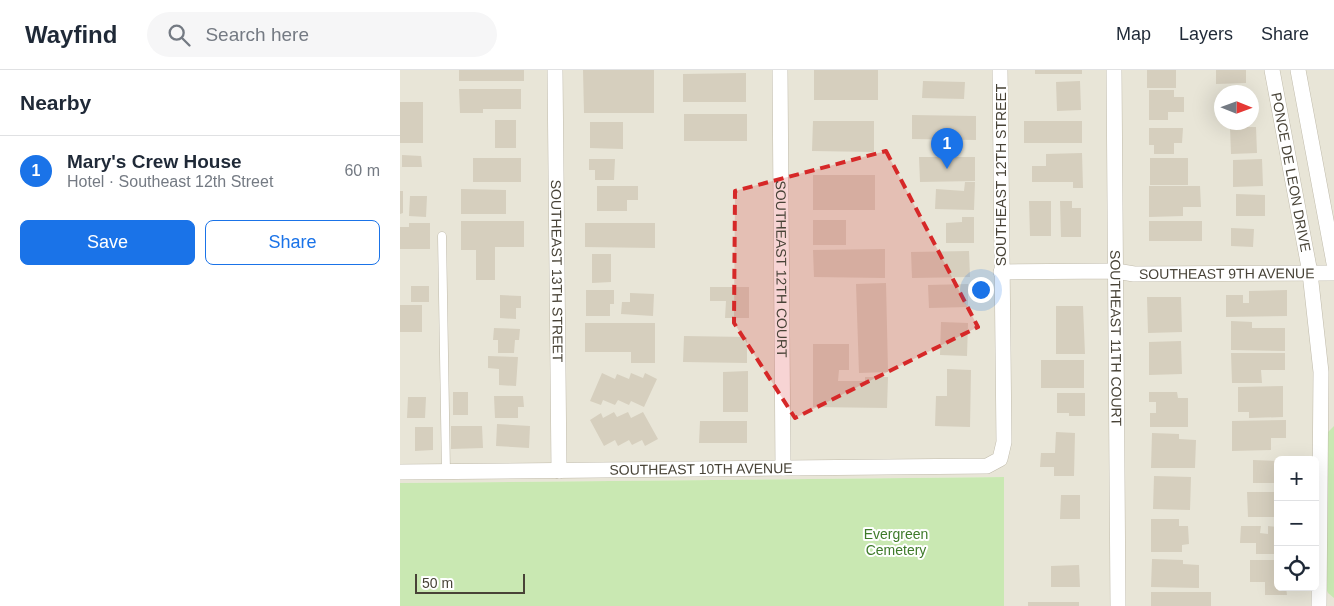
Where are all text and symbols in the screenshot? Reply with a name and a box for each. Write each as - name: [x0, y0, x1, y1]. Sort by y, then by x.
- search box: [147, 12, 497, 57]
- text: Wayfind: [25, 21, 117, 48]
- icon: search: [165, 21, 193, 49]
- text: Search here: [205, 24, 309, 45]
- text: Map: [1116, 24, 1151, 44]
- text: Layers: [1179, 24, 1233, 44]
- text: Share: [1261, 24, 1309, 44]
- street label: SOUTHEAST 12TH STREET: [993, 83, 1009, 266]
- north arrow: [1214, 85, 1259, 130]
- text: Nearby: [20, 91, 91, 114]
- street label: PONCE DE LEON DRIVE: [1268, 91, 1314, 253]
- pin: 1: [931, 128, 963, 169]
- text: Mary's Crew House: [67, 151, 242, 172]
- text: 1: [32, 162, 40, 179]
- text: 60 m: [344, 162, 380, 179]
- text: Hotel · Southeast 12th Street: [67, 173, 273, 190]
- street label: SOUTHEAST 13TH STREET: [548, 180, 566, 363]
- street label: SOUTHEAST 12TH COURT: [773, 180, 790, 358]
- button: Save: [20, 220, 195, 265]
- button: Share: [205, 220, 380, 265]
- street label: SOUTHEAST 11TH COURT: [1107, 250, 1125, 426]
- street label: SOUTHEAST 9TH AVENUE: [1139, 265, 1315, 282]
- your location: [968, 277, 994, 303]
- map controls: [1274, 456, 1319, 591]
- button: +: [1274, 456, 1319, 501]
- street label: SOUTHEAST 10TH AVENUE: [609, 460, 793, 478]
- button: −: [1274, 501, 1319, 546]
- park label: Evergreen Cemetery: [864, 526, 928, 558]
- button: locate: [1274, 546, 1319, 591]
- scale bar: [415, 571, 525, 594]
- text: 50 m: [422, 575, 453, 591]

